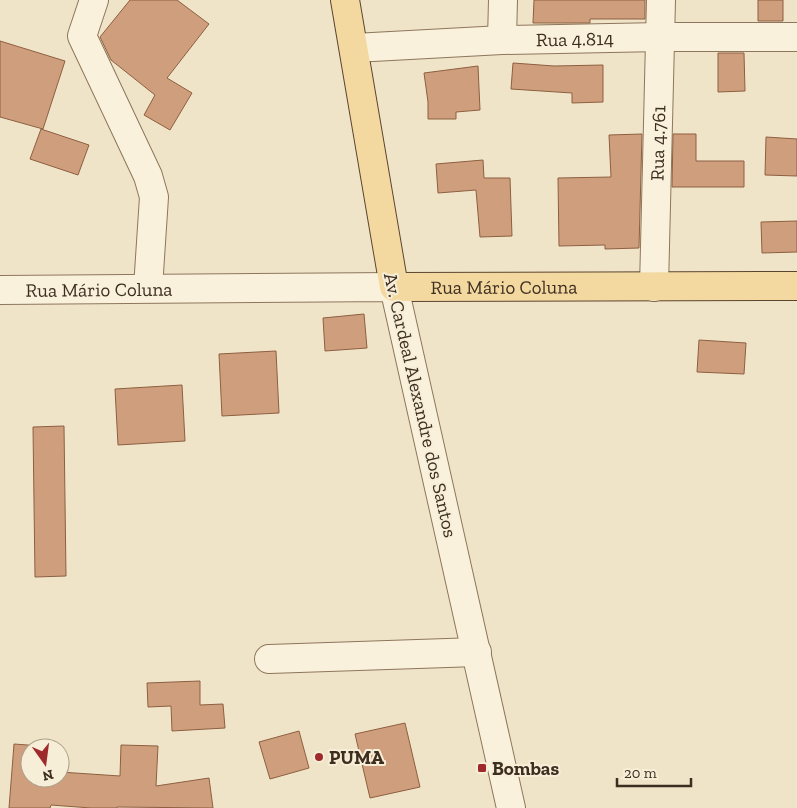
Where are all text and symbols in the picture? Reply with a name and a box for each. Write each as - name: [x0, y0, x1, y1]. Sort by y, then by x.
- street label: Rua 4.814: [536, 27, 614, 51]
- street label: Rua 4.761: [646, 105, 670, 181]
- street label: Av. Cardeal Alexandre dos Santos: [379, 271, 462, 540]
- street label: Rua Mário Coluna: [430, 276, 577, 299]
- street label: Rua Mário Coluna: [25, 278, 173, 302]
- north arrow: [20, 738, 70, 788]
- place label: PUMA: [329, 746, 385, 769]
- marker: PUMA: [313, 751, 325, 763]
- scale bar: [617, 756, 691, 788]
- place label: Bombas: [492, 757, 559, 780]
- marker: Bombas: [476, 762, 488, 774]
- text: 20 m: [624, 764, 657, 782]
- text: N: [40, 766, 55, 785]

